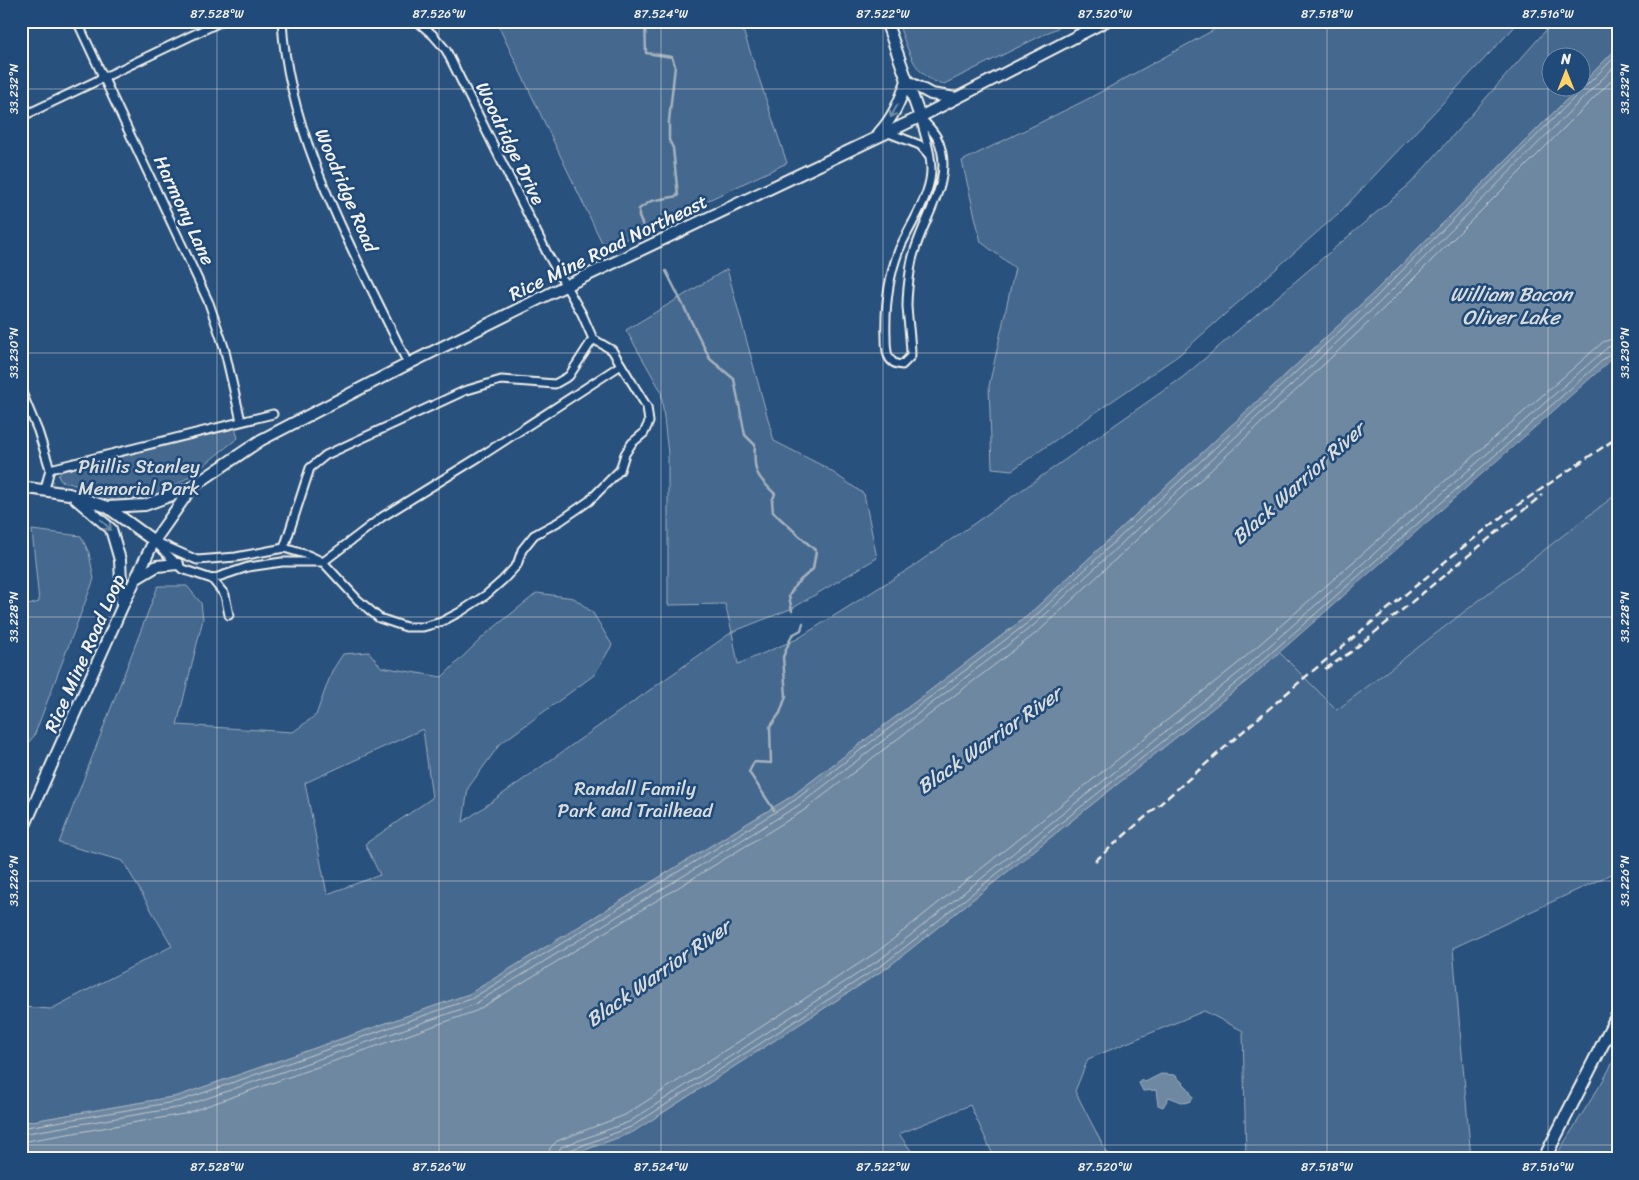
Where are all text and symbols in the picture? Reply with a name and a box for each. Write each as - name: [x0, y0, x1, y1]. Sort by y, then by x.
- text: 87.528°W: [190, 3, 245, 25]
- text: 87.526°W: [412, 3, 466, 25]
- text: 87.524°W: [634, 3, 689, 25]
- text: 87.522°W: [856, 3, 910, 25]
- text: 87.520°W: [1078, 3, 1133, 25]
- text: 87.518°W: [1301, 3, 1354, 25]
- text: 87.516°W: [1522, 3, 1574, 25]
- text: N: [1560, 47, 1571, 72]
- north arrow: [1542, 48, 1592, 98]
- text: 33.232°N: [3, 63, 25, 114]
- text: 33.232°N: [1614, 63, 1636, 114]
- street label: Woodridge Drive: [466, 76, 555, 211]
- one-way arrow: [889, 104, 899, 118]
- street label: Woodridge Road: [306, 123, 388, 258]
- street label: Harmony Lane: [145, 150, 225, 271]
- street label: Rice Mine Road Northeast: [503, 185, 713, 310]
- water label: William Bacon Oliver Lake: [1450, 277, 1574, 335]
- text: 33.230°N: [3, 327, 25, 379]
- text: 33.230°N: [1614, 327, 1636, 379]
- water label: Black Warrior River: [1223, 411, 1376, 553]
- park label: Phillis Stanley Memorial Park: [78, 450, 200, 505]
- one-way arrow: [100, 519, 112, 531]
- street label: Rice Mine Road Loop: [35, 568, 134, 738]
- text: 33.228°N: [3, 591, 25, 643]
- text: 33.228°N: [1614, 591, 1636, 643]
- water label: Black Warrior River: [910, 675, 1072, 804]
- park label: Randall Family Park and Trailhead: [558, 772, 713, 827]
- text: 33.226°N: [3, 855, 25, 906]
- text: 33.226°N: [1614, 855, 1636, 906]
- water label: Black Warrior River: [579, 908, 741, 1037]
- text: 87.528°W: [190, 1156, 245, 1178]
- text: 87.526°W: [412, 1156, 466, 1178]
- text: 87.524°W: [634, 1156, 689, 1178]
- text: 87.522°W: [856, 1156, 910, 1178]
- text: 87.520°W: [1078, 1156, 1133, 1178]
- text: 87.518°W: [1301, 1156, 1354, 1178]
- text: 87.516°W: [1522, 1156, 1574, 1178]

